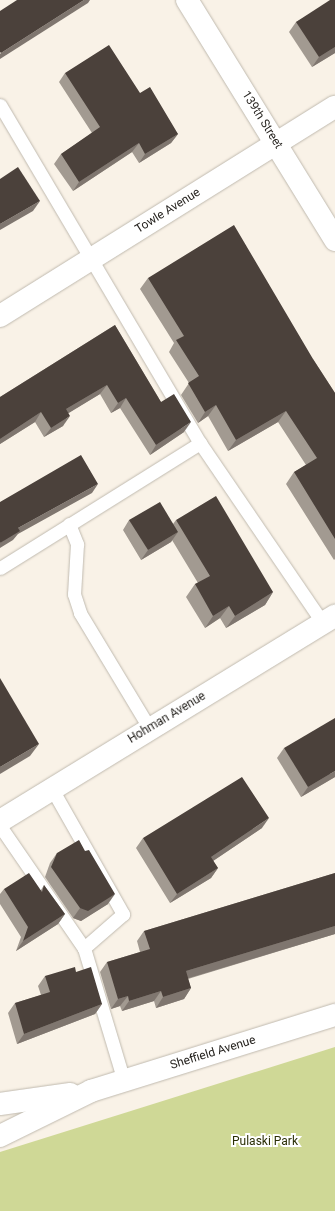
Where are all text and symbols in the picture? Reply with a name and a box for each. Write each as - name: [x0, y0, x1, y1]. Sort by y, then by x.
- street label: 139th Street: [239, 88, 285, 152]
- street label: Towle Avenue: [133, 185, 203, 237]
- street label: Hohman Avenue: [126, 689, 208, 747]
- street label: Sheffield Avenue: [169, 1033, 257, 1073]
- park label: Pulaski Park: [232, 1135, 298, 1149]

